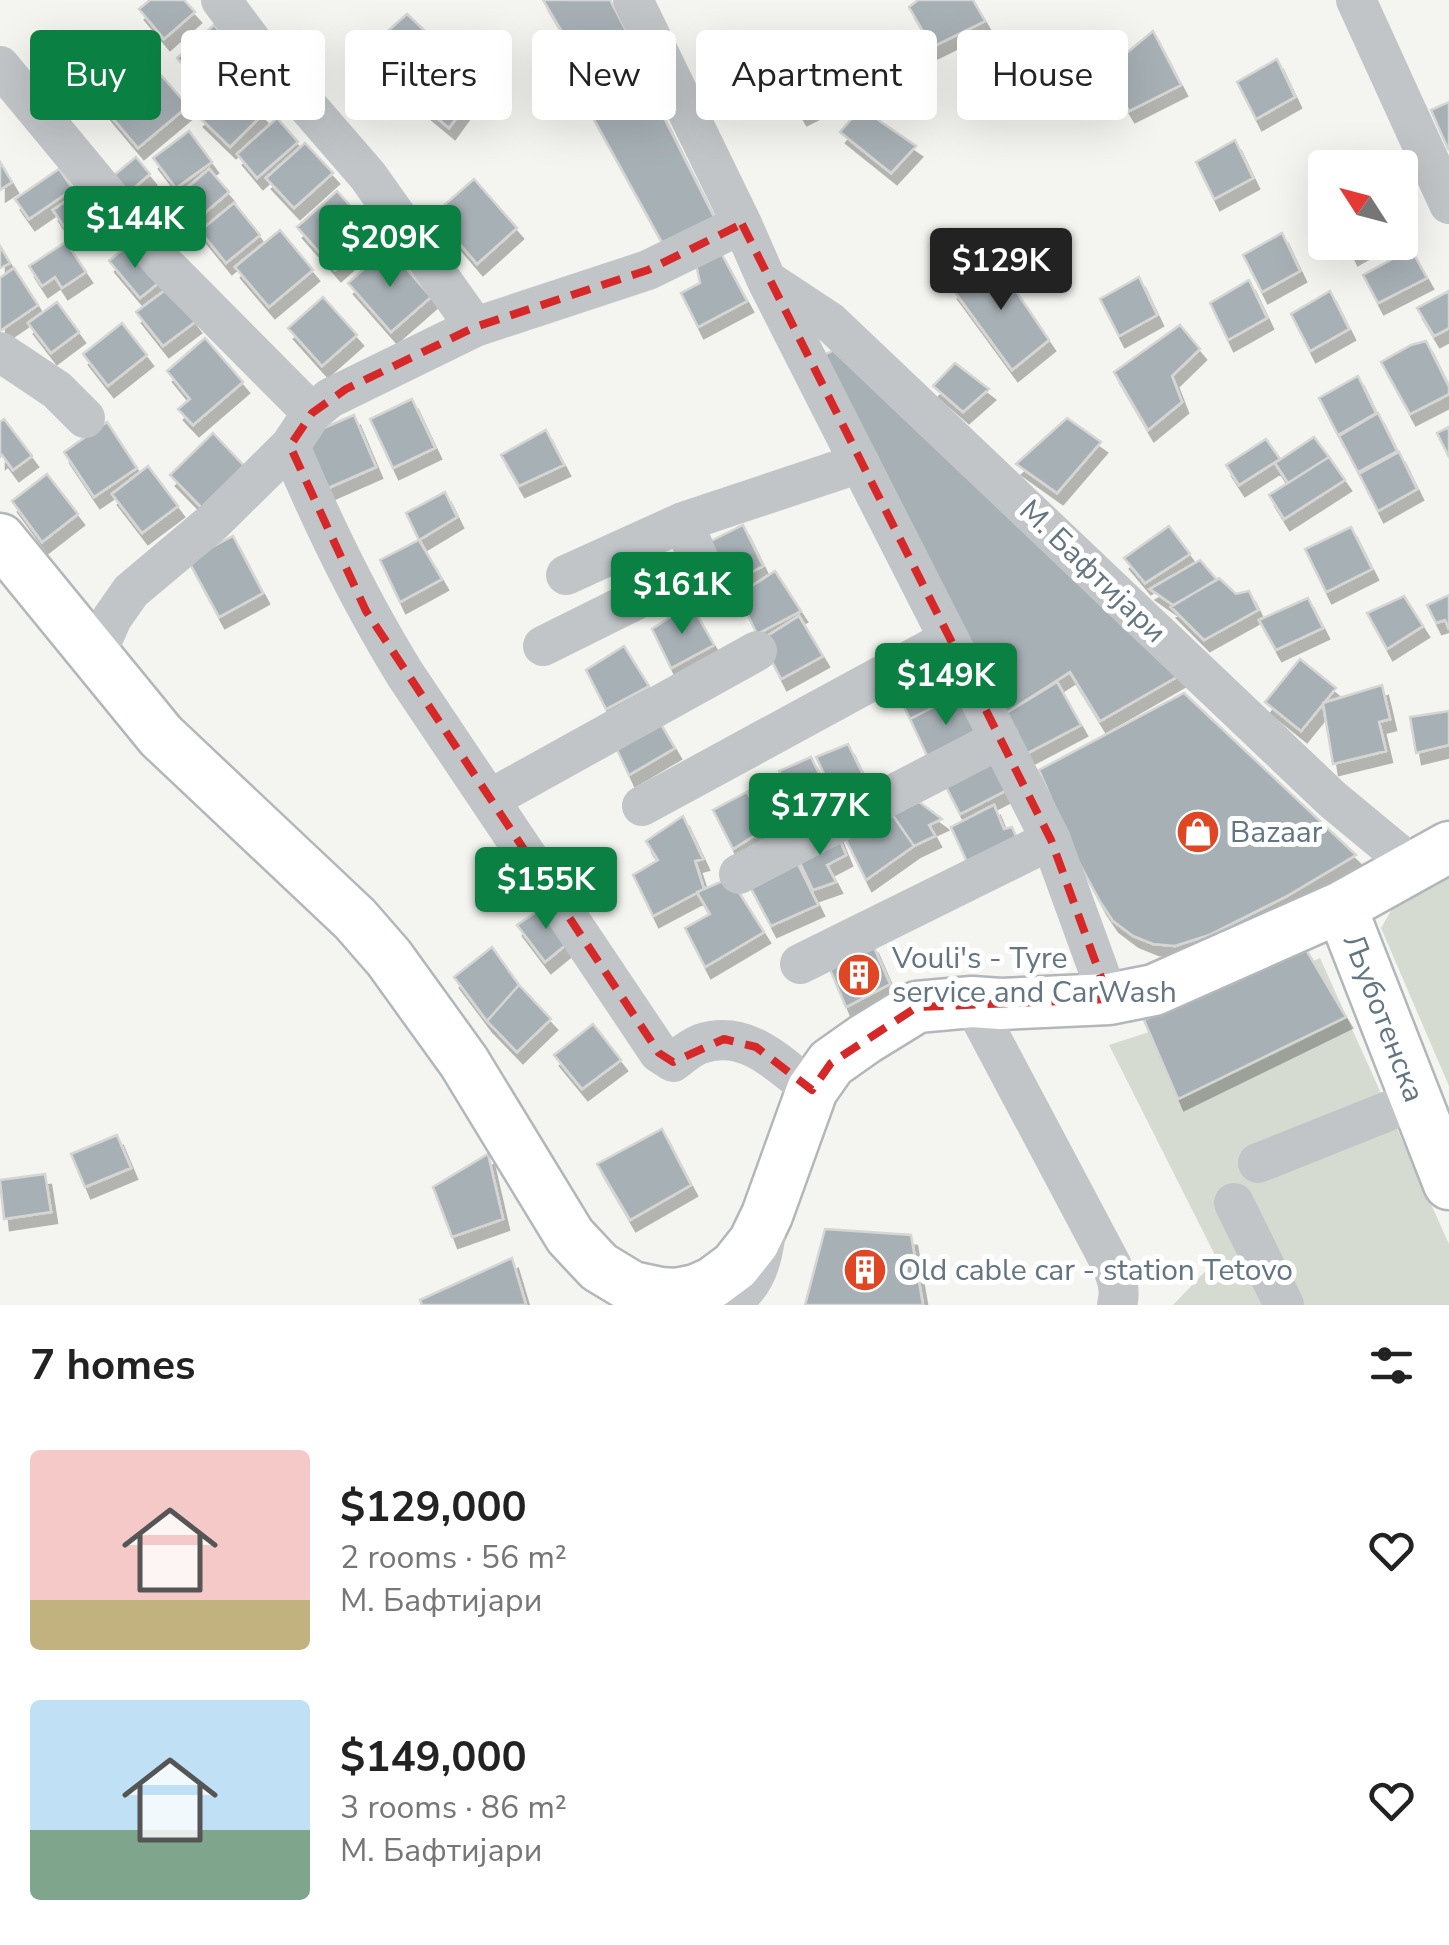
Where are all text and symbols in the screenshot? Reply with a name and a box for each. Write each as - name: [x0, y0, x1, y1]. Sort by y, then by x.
- chip: Buy: [30, 30, 161, 120]
- chip: Rent: [181, 30, 325, 120]
- chip: Filters: [345, 30, 512, 120]
- chip: New: [532, 30, 676, 120]
- chip: Apartment: [696, 30, 937, 120]
- chip: House: [957, 30, 1128, 120]
- north arrow: [1308, 150, 1418, 260]
- map controls: [1308, 150, 1418, 260]
- pin: $144K: [65, 186, 205, 271]
- text: $144K: [86, 197, 184, 240]
- pin: $209K: [320, 205, 460, 290]
- text: $209K: [341, 216, 439, 259]
- pin: $129K: [931, 228, 1071, 313]
- text: $129K: [952, 239, 1050, 282]
- street label: М. Бафтијари: [1010, 491, 1175, 652]
- pin: $161K: [612, 552, 752, 637]
- text: $161K: [633, 563, 731, 606]
- pin: $149K: [876, 643, 1016, 728]
- text: $149K: [897, 654, 995, 697]
- pin: $177K: [750, 773, 890, 858]
- text: $177K: [771, 784, 869, 827]
- shop icon: Bazaar: [1175, 809, 1221, 855]
- place label: Bazaar: [1230, 812, 1323, 853]
- pin: $155K: [476, 847, 616, 932]
- text: $155K: [497, 858, 595, 901]
- street label: Љуботенска: [1333, 928, 1434, 1108]
- place label: Vouli's - Tyre service and CarWash: [891, 938, 1177, 1013]
- building icon: Vouli's - Tyre service and CarWash: [836, 952, 882, 998]
- building icon: Old cable car - station Tetovo: [842, 1247, 888, 1293]
- place label: Old cable car - station Tetovo: [898, 1250, 1293, 1291]
- text: 7 homes: [30, 1337, 195, 1394]
- icon: filters: [1364, 1338, 1419, 1393]
- text: $129,000: [340, 1479, 527, 1536]
- icon: home: [110, 1490, 230, 1610]
- icon: heart: [1364, 1523, 1419, 1578]
- text: 2 rooms · 56 m²: [340, 1536, 567, 1579]
- text: М. Бафтијари: [340, 1579, 542, 1622]
- text: $149,000: [340, 1729, 527, 1786]
- icon: home: [110, 1740, 230, 1860]
- icon: heart: [1364, 1773, 1419, 1828]
- text: 3 rooms · 86 m²: [340, 1786, 567, 1829]
- text: М. Бафтијари: [340, 1829, 542, 1872]

